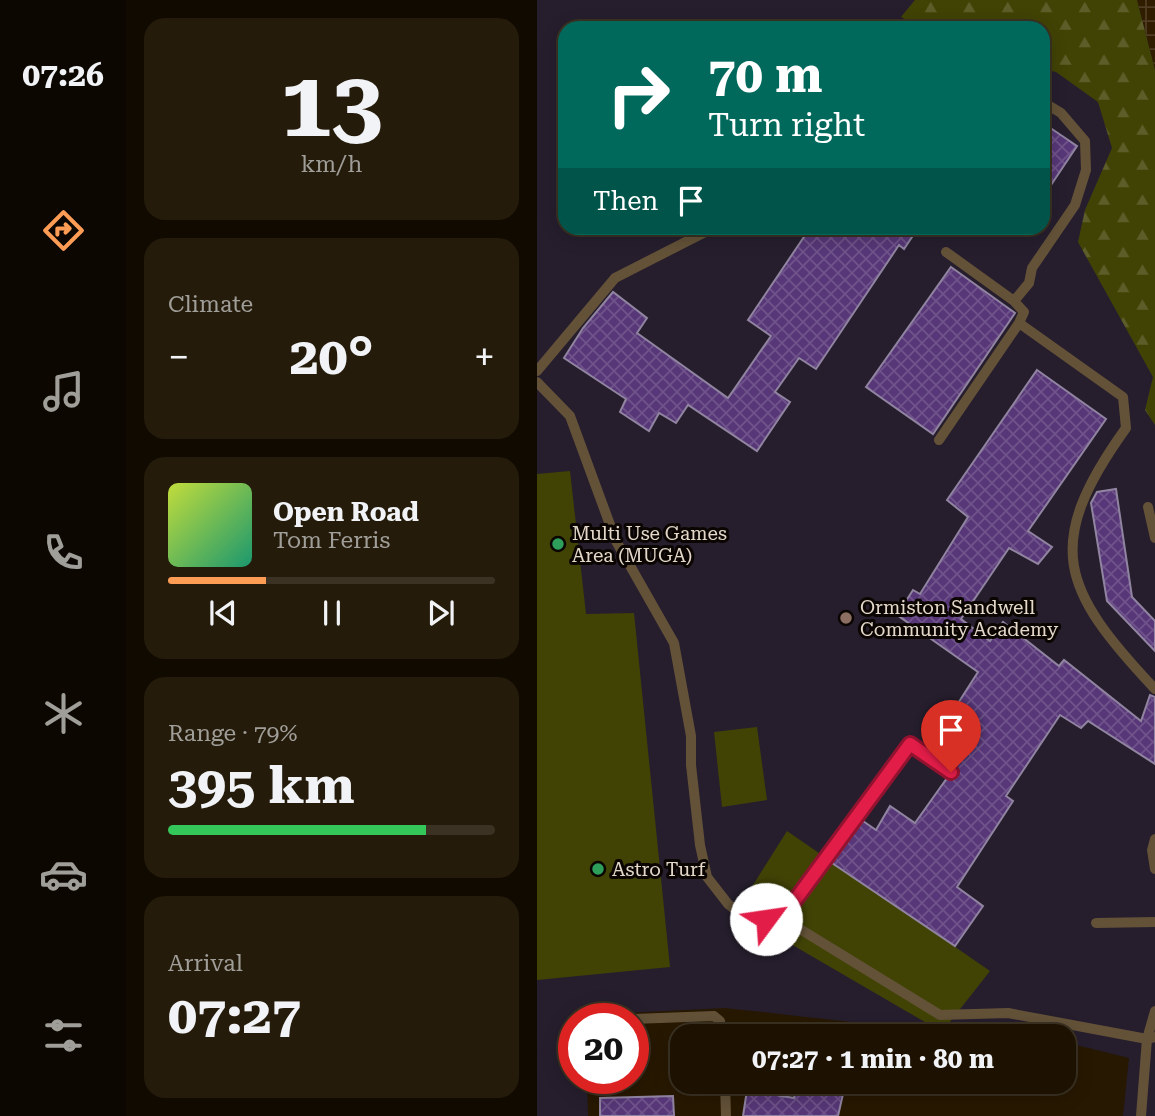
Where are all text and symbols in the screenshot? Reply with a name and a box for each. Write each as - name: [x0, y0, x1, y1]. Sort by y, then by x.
- text: 70 m: [708, 47, 823, 104]
- icon: right: [593, 49, 684, 140]
- text: 13: [281, 52, 382, 158]
- text: 07:26: [22, 56, 104, 94]
- text: Turn right: [708, 106, 865, 144]
- text: km/h: [301, 151, 362, 178]
- icon: arrive: [672, 182, 710, 220]
- text: Then: [593, 186, 658, 216]
- icon: directions: [39, 206, 88, 255]
- text: Climate: [168, 291, 253, 318]
- text: 20°: [289, 326, 374, 387]
- text: −: [168, 335, 189, 379]
- text: +: [474, 335, 495, 379]
- icon: music: [39, 367, 88, 416]
- text: Open Road: [273, 497, 419, 527]
- place label: Multi Use Games Area (MUGA): [572, 522, 727, 567]
- text: Tom Ferris: [273, 527, 390, 554]
- icon: phone: [39, 528, 88, 577]
- marker: Multi Use Games Area (MUGA): [550, 536, 566, 552]
- icon: previous: [204, 594, 242, 632]
- icon: pause: [313, 594, 351, 632]
- icon: next: [422, 594, 460, 632]
- place label: Ormiston Sandwell Community Academy: [860, 596, 1059, 641]
- marker: Ormiston Sandwell Community Academy: [838, 610, 854, 626]
- icon: climate: [39, 689, 88, 738]
- pin: [921, 700, 981, 772]
- icon: arrive: [932, 711, 970, 749]
- text: Range · 79%: [168, 720, 297, 747]
- text: 395 km: [168, 755, 355, 816]
- icon: car: [39, 850, 88, 899]
- place label: Astro Turf: [612, 858, 706, 881]
- marker: Astro Turf: [590, 861, 606, 877]
- position arrow: [729, 882, 803, 956]
- text: Arrival: [168, 950, 243, 977]
- text: 07:27: [168, 985, 301, 1046]
- speed limit sign: 20: [558, 1003, 649, 1094]
- icon: filters: [39, 1011, 88, 1060]
- text: 07:27 · 1 min · 80 m: [752, 1044, 994, 1074]

